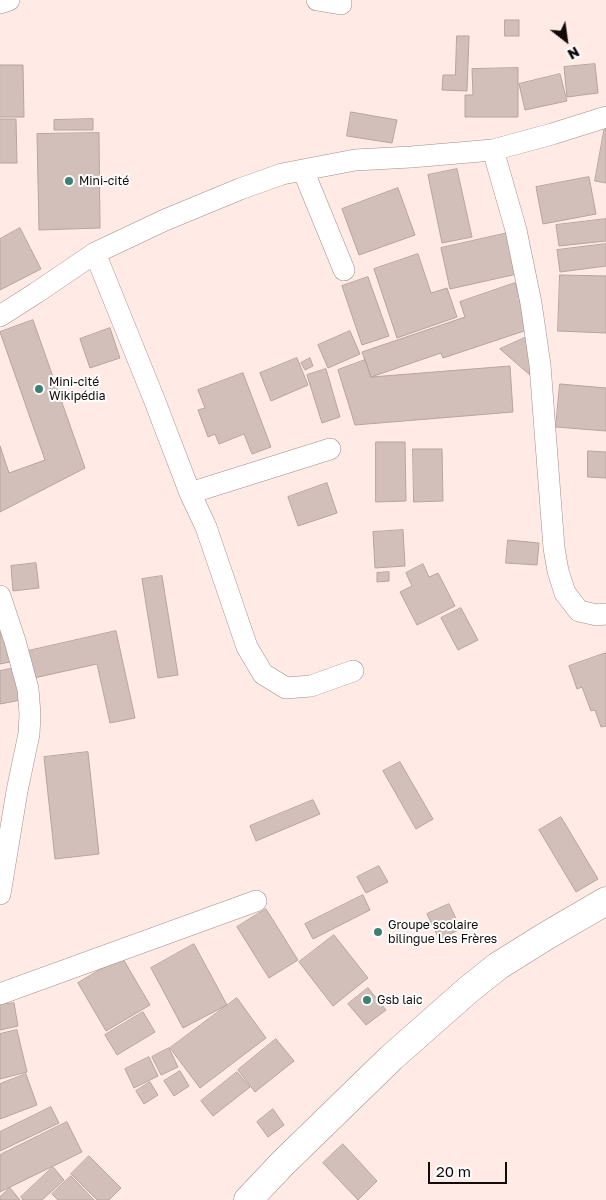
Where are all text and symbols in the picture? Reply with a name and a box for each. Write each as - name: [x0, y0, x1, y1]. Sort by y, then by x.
- north arrow: [541, 15, 591, 65]
- text: N: [565, 43, 583, 63]
- place label: Mini-cité: [79, 174, 129, 188]
- marker: Mini-cité: [63, 175, 75, 187]
- place label: Mini-cité Wikipédia: [49, 375, 105, 403]
- marker: Mini-cité Wikipédia: [33, 383, 45, 395]
- place label: Groupe scolaire bilingue Les Frères: [388, 918, 497, 946]
- marker: Groupe scolaire bilingue Les Frères: [372, 926, 384, 938]
- place label: Gsb laic: [377, 993, 423, 1007]
- marker: Gsb laic: [361, 994, 373, 1006]
- scale bar: [431, 1152, 510, 1184]
- text: 20 m: [436, 1162, 471, 1180]

